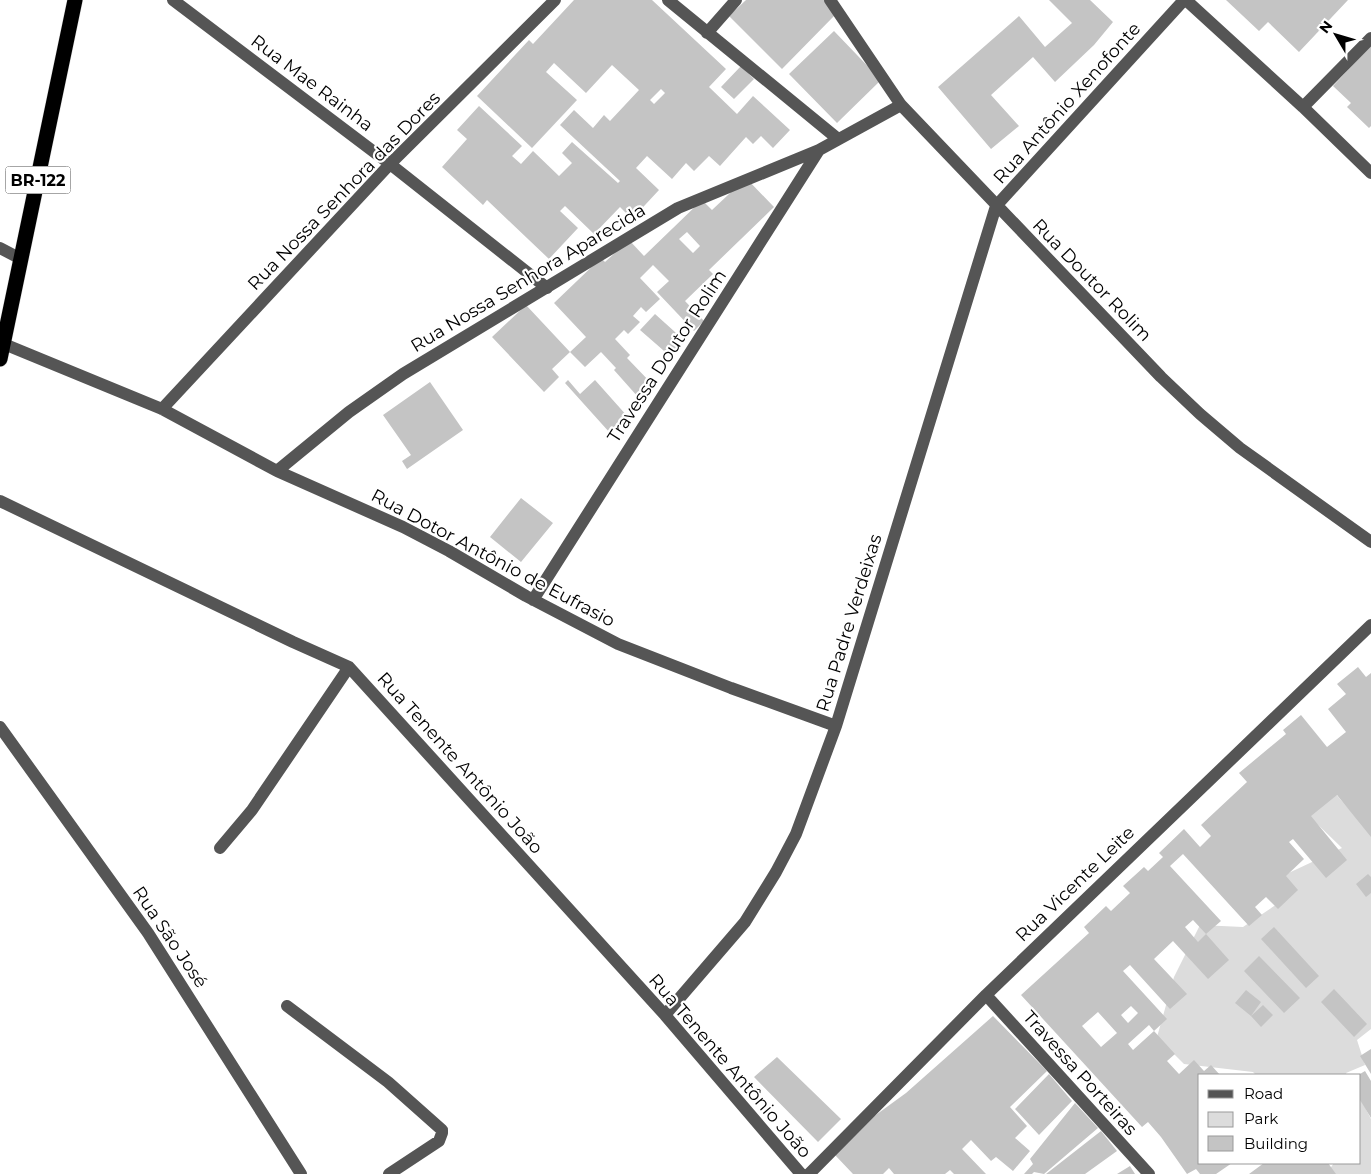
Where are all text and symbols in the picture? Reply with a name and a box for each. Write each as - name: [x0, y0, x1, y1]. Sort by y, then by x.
- north arrow: [1311, 10, 1361, 60]
- text: N: [1315, 17, 1336, 37]
- street label: Rua Antônio Xenofonte: [989, 18, 1145, 188]
- street label: Rua Mae Rainha: [247, 30, 377, 136]
- street label: Rua Nossa Senhora das Dores: [243, 87, 445, 295]
- road number: BR-122: [5, 166, 70, 194]
- street label: Rua Nossa Senhora Aparecida: [407, 199, 649, 357]
- street label: Rua Doutor Rolim: [1028, 214, 1156, 346]
- street label: Travessa Doutor Rolim: [603, 265, 731, 447]
- street label: Rua Dotor Antônio de Eufrasio: [367, 484, 619, 632]
- street label: Rua Padre Verdeixas: [811, 531, 887, 715]
- street label: Rua Tenente Antônio João: [373, 668, 547, 858]
- street label: Rua Vicente Leite: [1011, 821, 1139, 946]
- street label: Rua São José: [128, 882, 212, 992]
- street label: Rua Tenente Antônio João: [644, 969, 816, 1163]
- street label: Travessa Porteiras: [1018, 1006, 1142, 1140]
- legend: [1198, 1074, 1361, 1164]
- text: Road: [1244, 1084, 1283, 1103]
- text: Park: [1244, 1109, 1278, 1128]
- text: Building: [1244, 1134, 1308, 1153]

